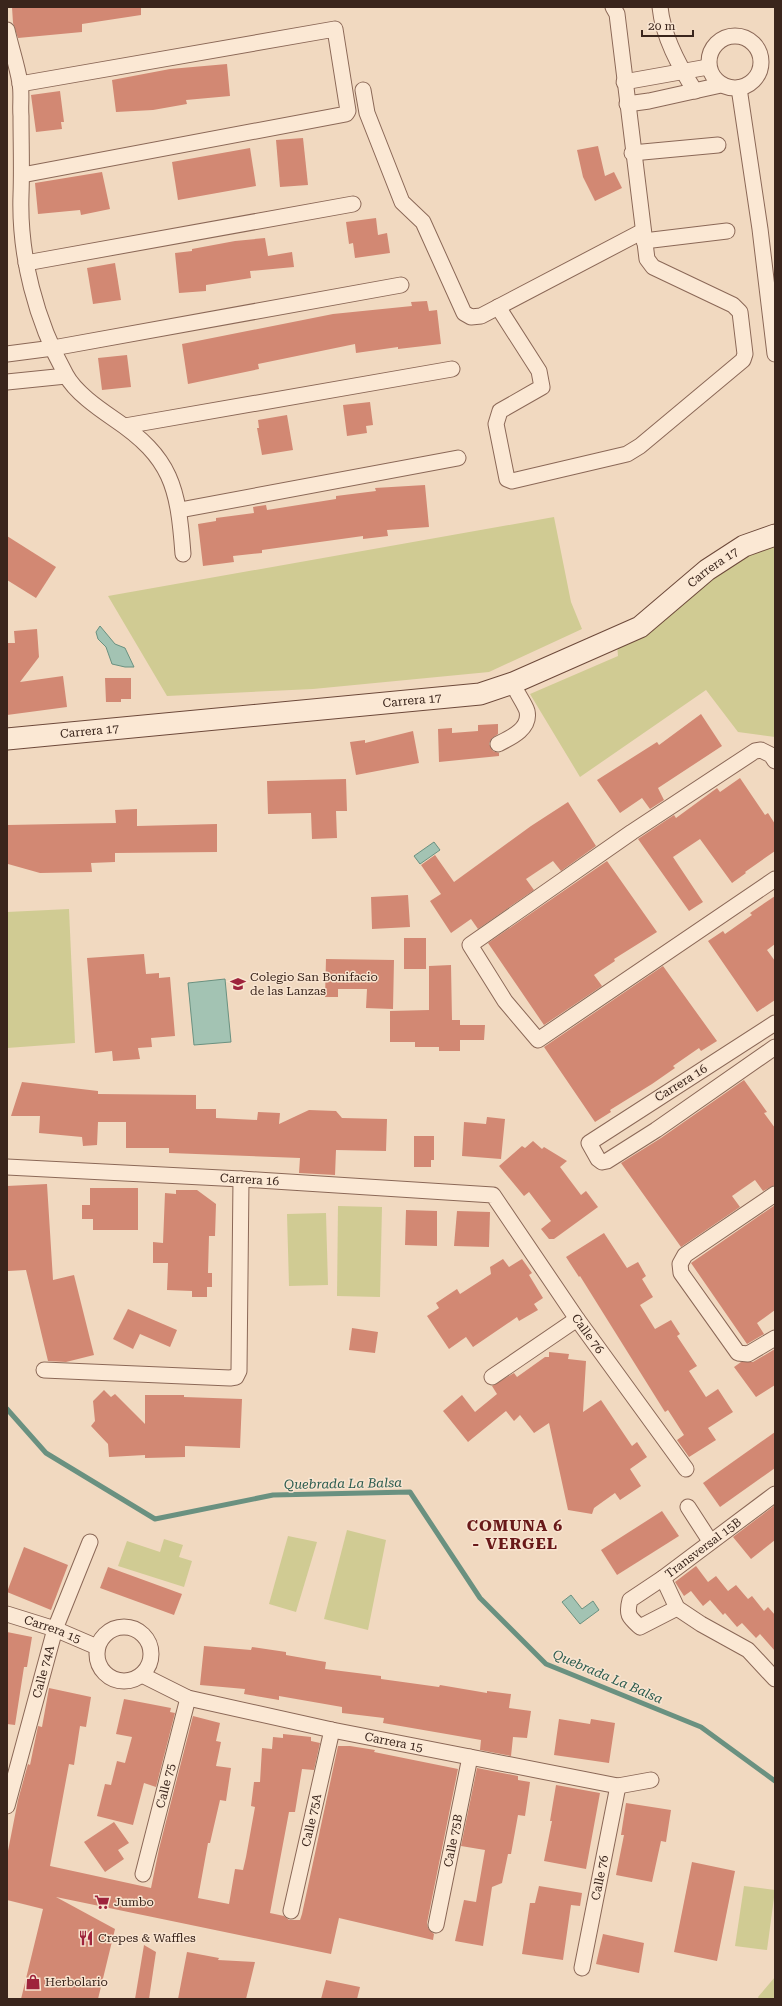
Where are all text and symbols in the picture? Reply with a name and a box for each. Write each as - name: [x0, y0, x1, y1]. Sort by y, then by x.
- scale bar: [642, 12, 693, 38]
- text: 20 m: [648, 19, 675, 33]
- street label: Carrera 17: [685, 544, 741, 590]
- street label: Carrera 17: [382, 691, 443, 710]
- street label: Carrera 17: [59, 721, 120, 741]
- place label: Colegio San Bonifacio de las Lanzas: [250, 970, 378, 998]
- school or university icon: Colegio San Bonifacio de las Lanzas: [229, 975, 247, 993]
- street label: Carrera 16: [652, 1061, 710, 1105]
- street label: Carrera 16: [220, 1171, 280, 1188]
- street label: Calle 76: [569, 1311, 607, 1357]
- water label: Quebrada La Balsa: [284, 1475, 402, 1492]
- street label: Transversal 15B: [663, 1515, 744, 1581]
- district label: COMUNA 6 - VERGEL: [467, 1516, 563, 1553]
- street label: Carrera 15: [22, 1613, 83, 1646]
- street label: Calle 74A: [30, 1643, 57, 1700]
- water label: Quebrada La Balsa: [550, 1646, 665, 1707]
- street label: Carrera 15: [363, 1730, 425, 1755]
- street label: Calle 75: [153, 1762, 178, 1810]
- street label: Calle 75A: [299, 1792, 324, 1848]
- street label: Calle 75B: [441, 1813, 465, 1868]
- street label: Calle 76: [589, 1854, 611, 1902]
- supermarket icon: Jumbo: [93, 1893, 111, 1911]
- place label: Jumbo: [114, 1895, 154, 1909]
- restaurant icon: Crepes & Waffles: [77, 1929, 95, 1947]
- place label: Crepes & Waffles: [98, 1931, 196, 1945]
- shop icon: Herbolario: [24, 1973, 42, 1991]
- place label: Herbolario: [45, 1975, 108, 1989]

